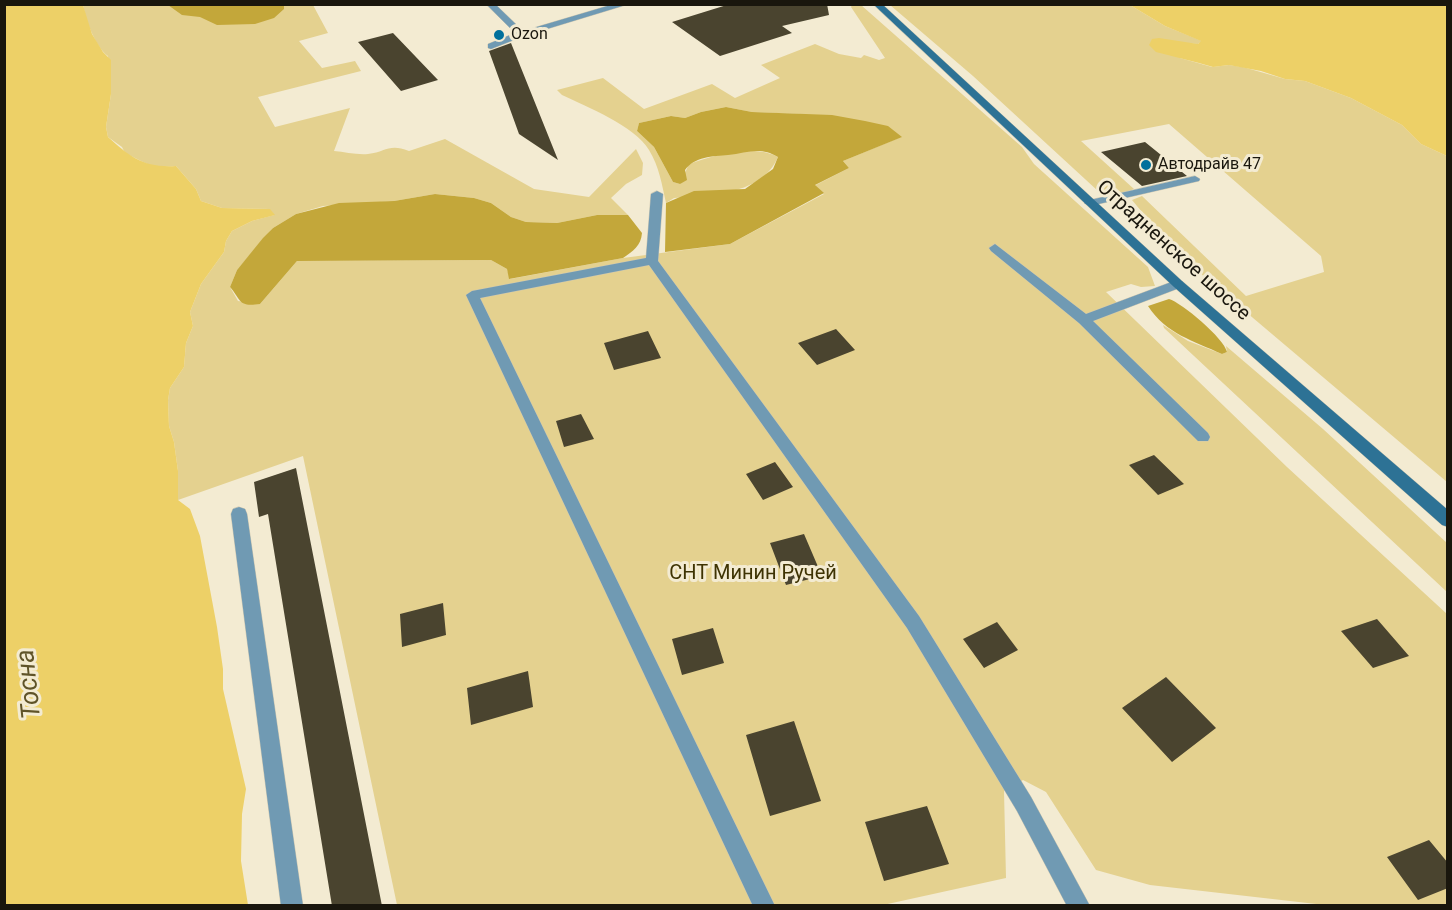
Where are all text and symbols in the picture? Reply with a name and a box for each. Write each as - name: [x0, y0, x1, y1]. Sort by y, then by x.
- place label: Ozon: [511, 25, 548, 45]
- marker: Ozon: [492, 28, 506, 42]
- place label: Автодрайв 47: [1158, 155, 1261, 175]
- marker: Автодрайв 47: [1139, 158, 1153, 172]
- street label: Отрадненское шоссе: [1091, 176, 1255, 326]
- park label: СНТ Минин Ручей: [669, 562, 837, 586]
- water label: Тосна: [11, 648, 49, 720]

